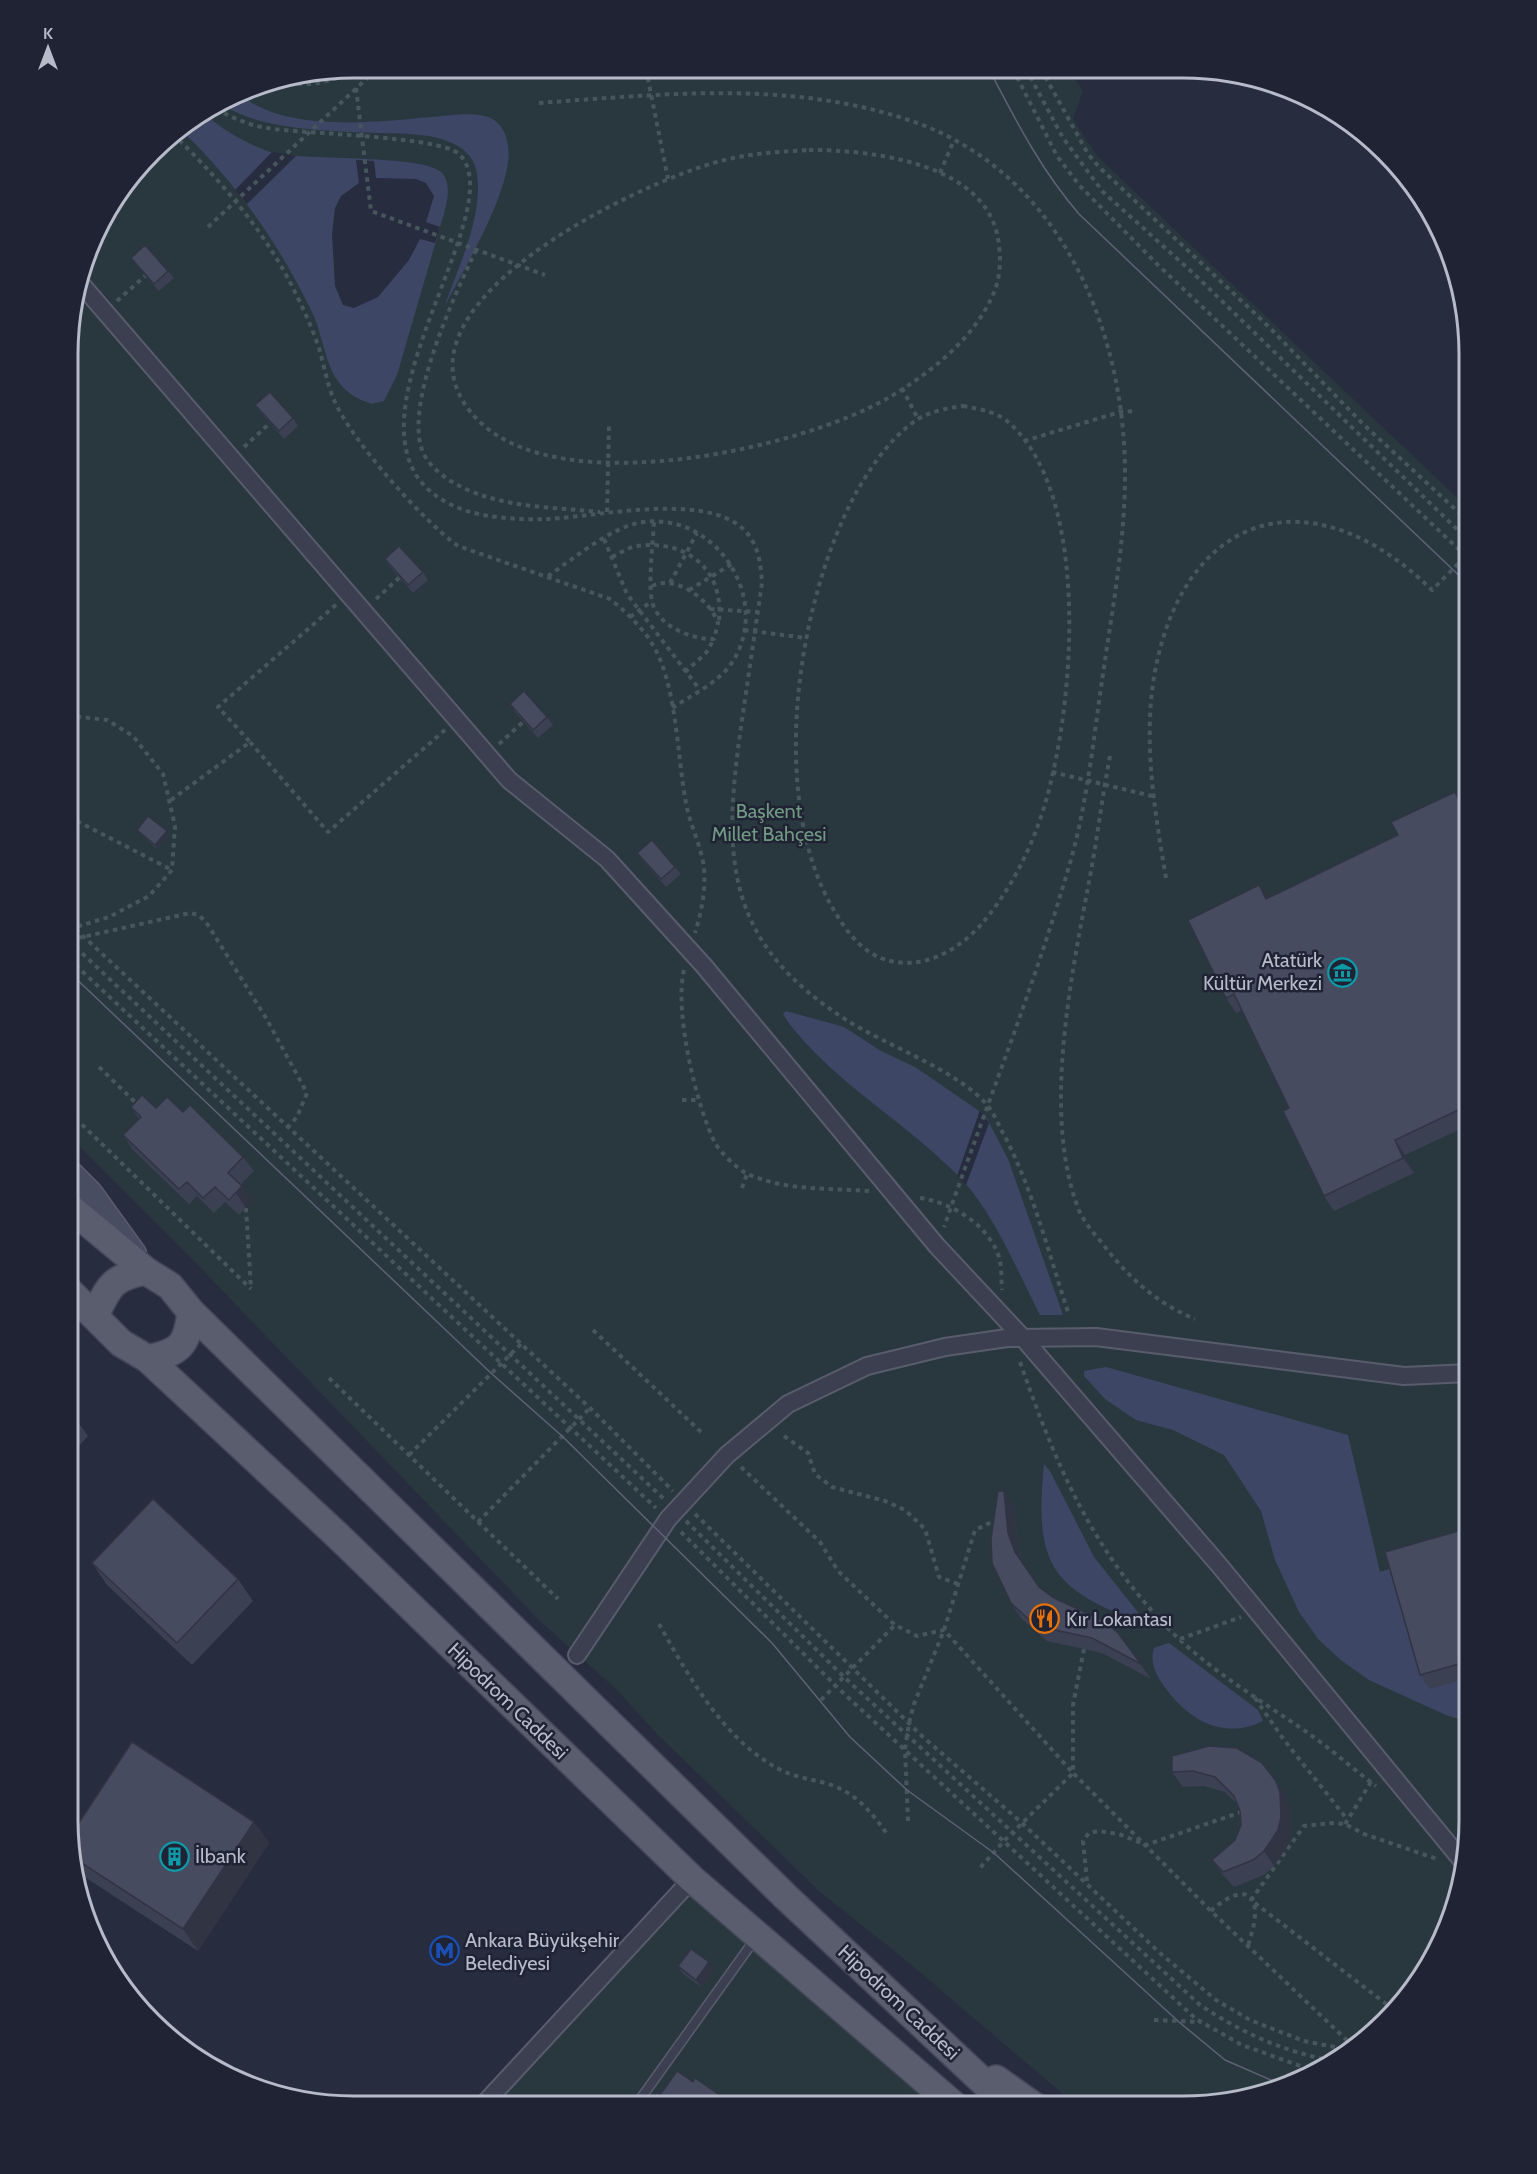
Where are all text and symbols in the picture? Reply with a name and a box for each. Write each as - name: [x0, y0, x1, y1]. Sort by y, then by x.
- north arrow: [18, 18, 78, 78]
- text: K: [43, 24, 53, 43]
- park label: Başkent Millet Bahçesi: [711, 799, 827, 846]
- place label: Atatürk Kültür Merkezi: [1203, 948, 1322, 995]
- museum icon: Atatürk Kültür Merkezi: [1327, 956, 1359, 988]
- restaurant icon: Kır Lokantası: [1029, 1603, 1061, 1635]
- place label: Kır Lokantası: [1066, 1607, 1172, 1631]
- street label: Hipodrom Caddesi: [443, 1638, 573, 1764]
- building icon: İlbank: [158, 1840, 190, 1872]
- place label: İlbank: [195, 1844, 246, 1868]
- place label: Ankara Büyükşehir Belediyesi: [465, 1928, 620, 1975]
- metro station icon: Ankara Büyükşehir Belediyesi: [428, 1935, 460, 1967]
- street label: Hipodrom Caddesi: [833, 1940, 965, 2064]

